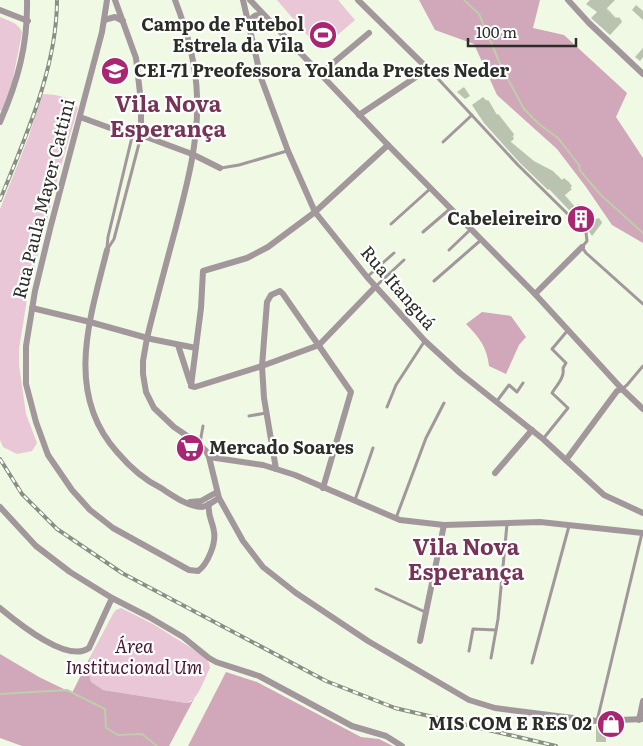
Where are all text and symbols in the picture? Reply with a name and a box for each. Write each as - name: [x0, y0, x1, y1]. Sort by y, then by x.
- place label: Campo de Futebol Estrela da Vila: [141, 10, 305, 58]
- scale bar: [468, 15, 576, 47]
- sports icon: Campo de Futebol Estrela da Vila: [308, 20, 338, 50]
- text: 100 m: [476, 20, 517, 43]
- school or university icon: CEI-71 Preofessora Yolanda Prestes Neder: [100, 56, 130, 86]
- place label: CEI-71 Preofessora Yolanda Prestes Neder: [134, 56, 510, 83]
- district label: Vila Nova Esperança: [110, 86, 227, 144]
- street label: Rua Paula Mayer Cattini: [5, 96, 80, 302]
- place label: Cabeleireiro: [447, 204, 562, 231]
- building icon: Cabeleireiro: [566, 204, 596, 234]
- street label: Rua Itanguá: [355, 239, 444, 335]
- supermarket icon: Mercado Soares: [175, 433, 205, 463]
- place label: Mercado Soares: [209, 433, 354, 460]
- district label: Vila Nova Esperança: [408, 529, 525, 587]
- park label: Área Institucional Um: [65, 632, 203, 680]
- place label: MIS COM E RES 02: [428, 709, 592, 736]
- shop icon: MIS COM E RES 02: [596, 709, 626, 739]

